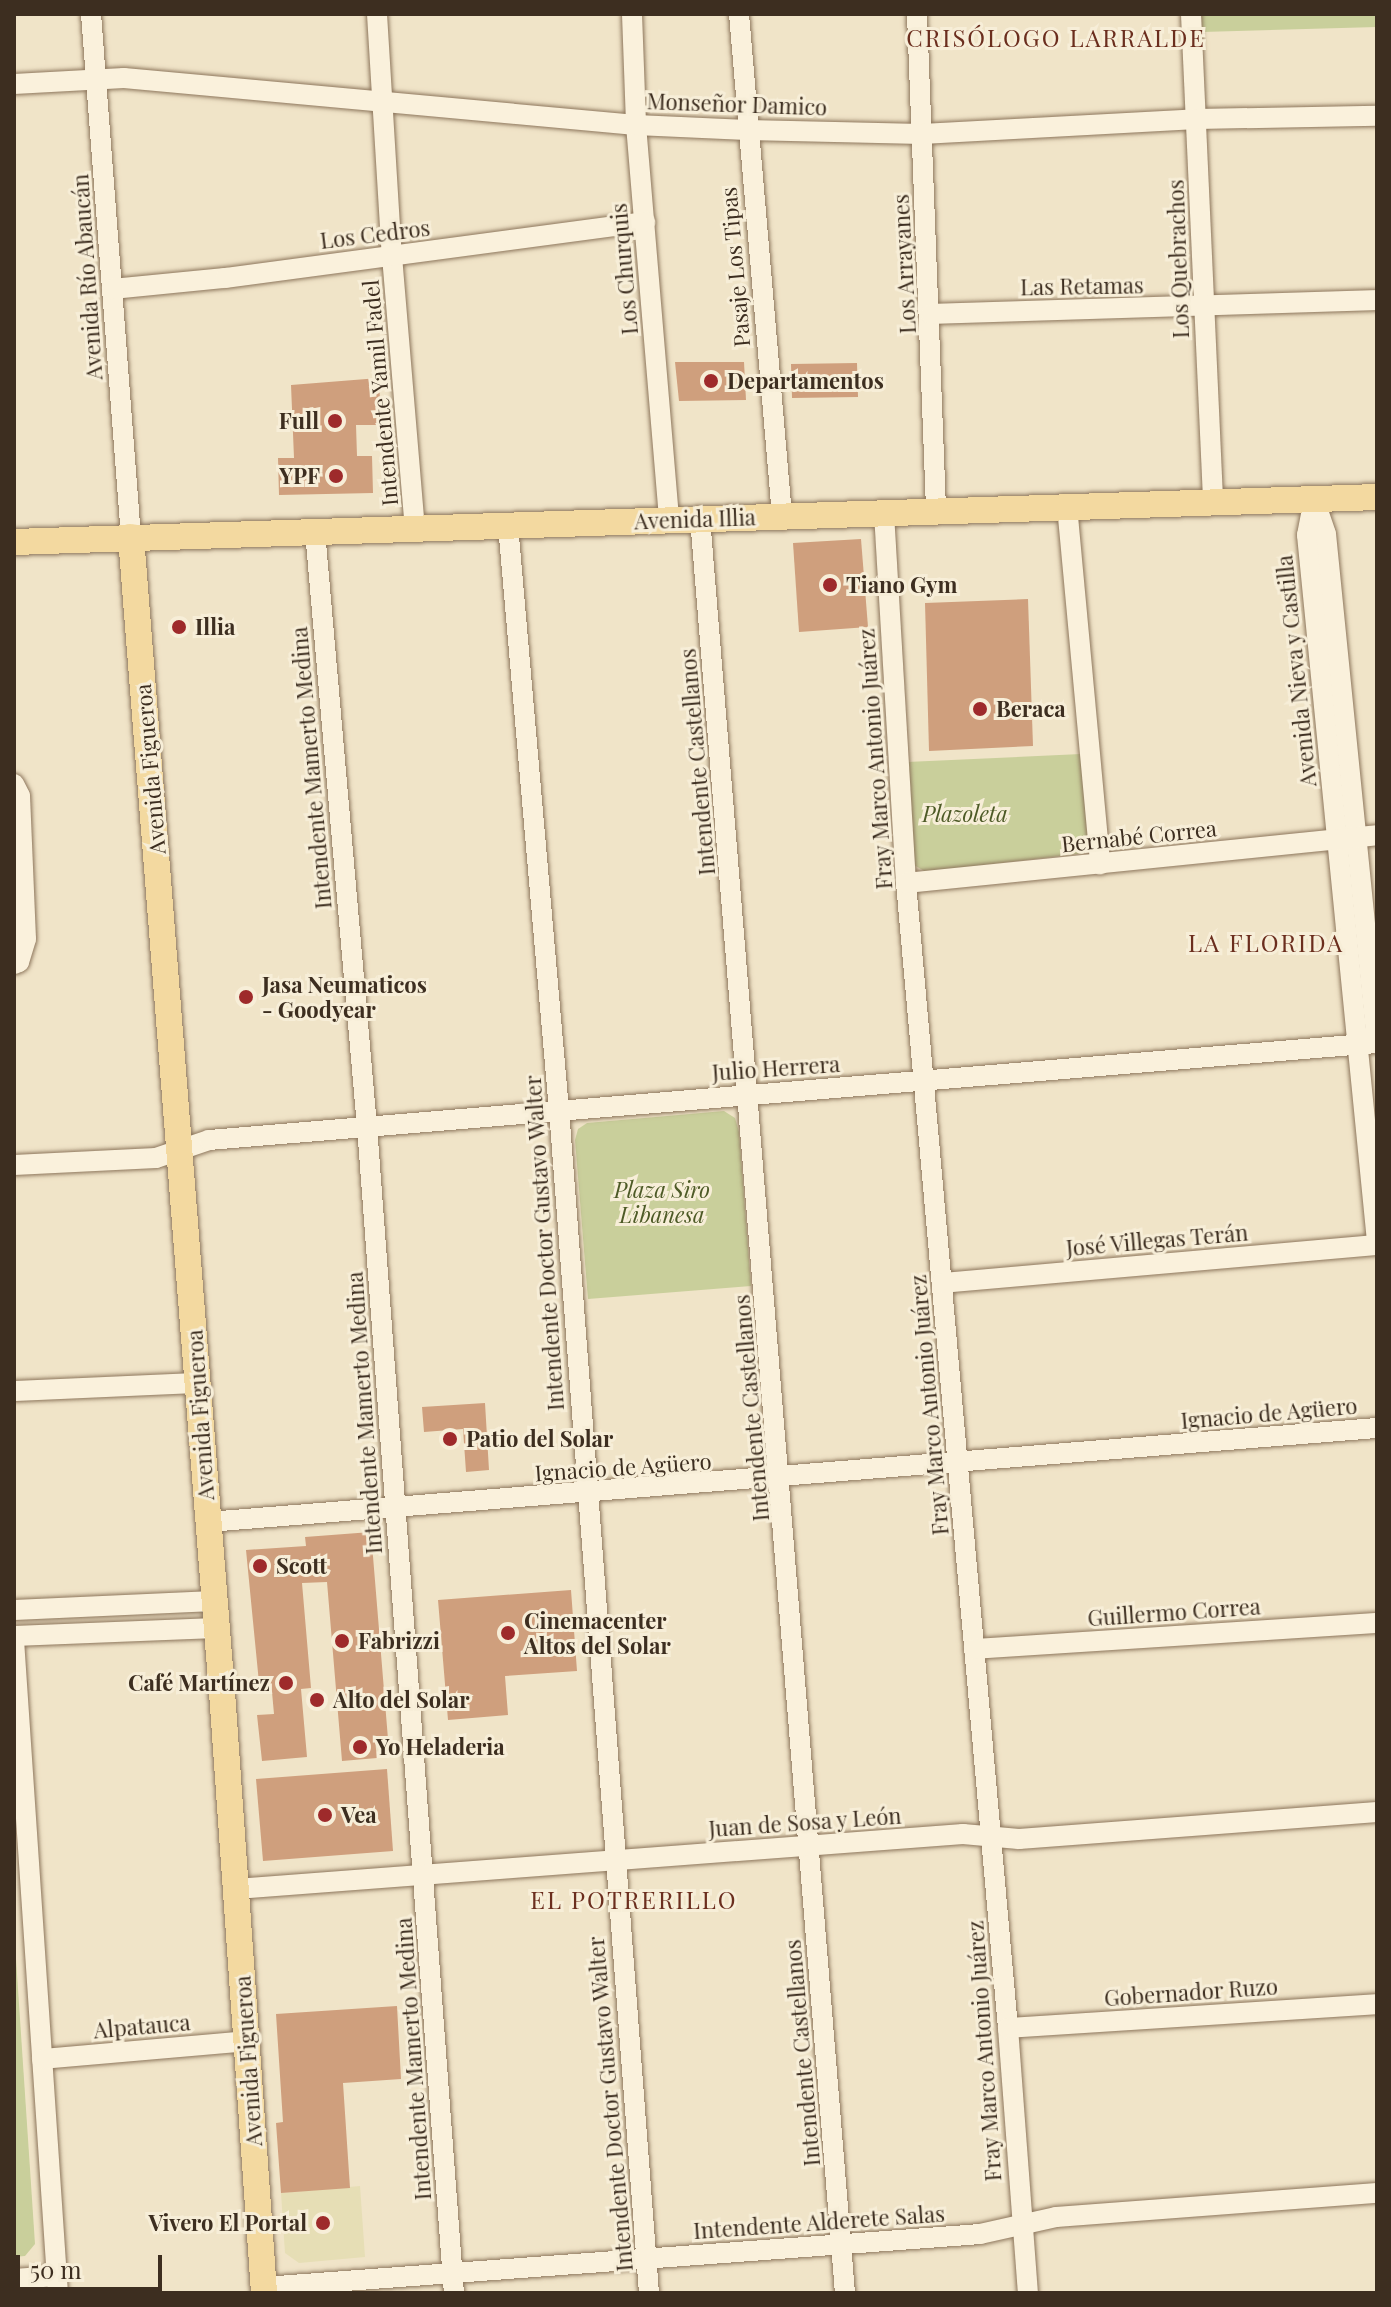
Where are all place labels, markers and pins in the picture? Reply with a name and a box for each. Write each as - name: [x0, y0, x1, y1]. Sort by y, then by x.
- place label: Departamentos: [727, 368, 884, 394]
- marker: Departamentos: [702, 372, 720, 390]
- place label: Full: [279, 408, 319, 434]
- marker: Full: [326, 412, 344, 430]
- place label: YPF: [279, 463, 320, 489]
- marker: YPF: [327, 467, 345, 485]
- place label: Tiano Gym: [846, 572, 957, 598]
- marker: Tiano Gym: [821, 576, 839, 594]
- place label: Illia: [195, 614, 235, 640]
- marker: Illia: [170, 618, 188, 636]
- place label: Beraca: [996, 696, 1066, 722]
- marker: Beraca: [971, 700, 989, 718]
- place label: Jasa Neumaticos - Goodyear: [262, 971, 427, 1022]
- marker: Jasa Neumaticos - Goodyear: [237, 988, 255, 1006]
- place label: Patio del Solar: [466, 1426, 613, 1452]
- marker: Patio del Solar: [441, 1430, 459, 1448]
- place label: Scott: [276, 1553, 327, 1579]
- marker: Scott: [251, 1557, 269, 1575]
- place label: Cinemacenter Altos del Solar: [524, 1607, 671, 1658]
- marker: Cinemacenter Altos del Solar: [499, 1624, 517, 1642]
- place label: Fabrizzi: [358, 1628, 440, 1654]
- marker: Fabrizzi: [333, 1632, 351, 1650]
- place label: Café Martínez: [128, 1670, 270, 1696]
- marker: Café Martínez: [277, 1674, 295, 1692]
- place label: Alto del Solar: [333, 1687, 470, 1713]
- marker: Alto del Solar: [308, 1691, 326, 1709]
- place label: Yo Heladeria: [376, 1734, 505, 1760]
- marker: Yo Heladeria: [351, 1738, 369, 1756]
- place label: Vea: [341, 1802, 377, 1828]
- marker: Vea: [316, 1806, 334, 1824]
- place label: Vivero El Portal: [148, 2210, 307, 2236]
- marker: Vivero El Portal: [314, 2214, 332, 2232]

